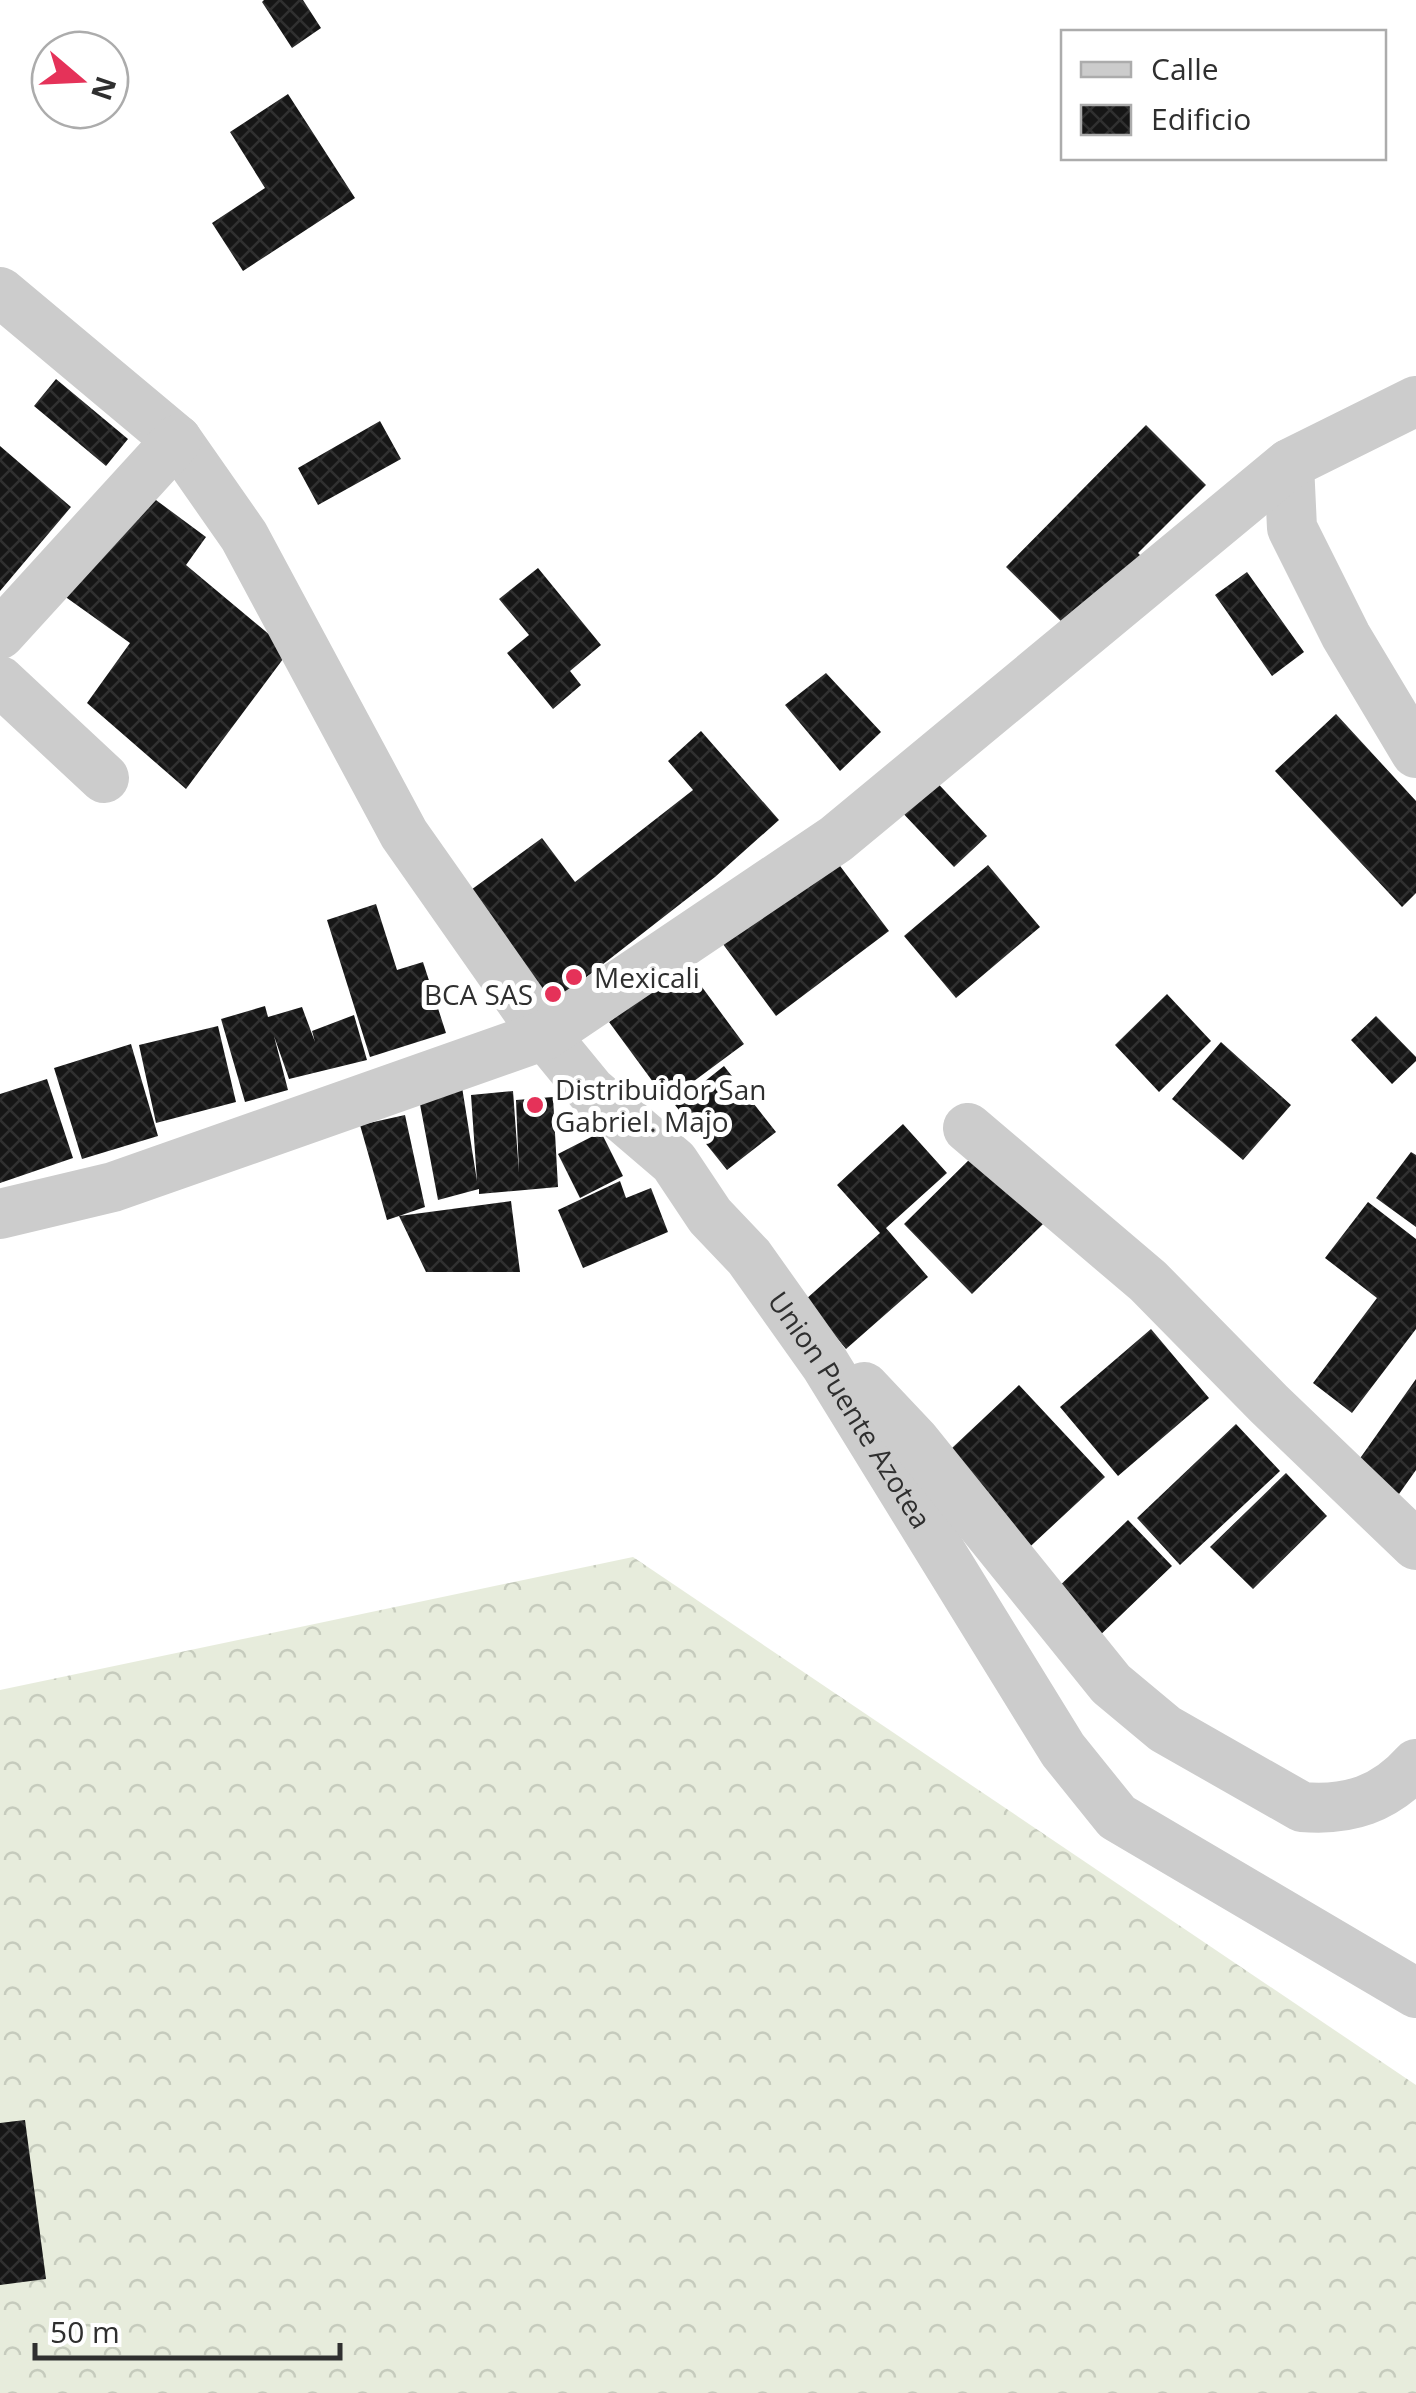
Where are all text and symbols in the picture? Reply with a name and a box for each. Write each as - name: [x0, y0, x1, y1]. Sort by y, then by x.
- north arrow: [30, 30, 130, 130]
- legend: [1061, 30, 1386, 160]
- text: Calle: [1151, 48, 1219, 89]
- text: N: [83, 72, 126, 105]
- text: Edificio: [1151, 98, 1251, 139]
- place label: Mexicali: [594, 958, 700, 996]
- marker: Mexicali: [563, 966, 585, 988]
- place label: BCA SAS: [424, 975, 533, 1013]
- marker: BCA SAS: [542, 983, 564, 1005]
- place label: Distribuidor San Gabriel. Majo: [555, 1070, 766, 1140]
- marker: Distribuidor San Gabriel. Majo: [524, 1094, 546, 1116]
- street label: Union Puente Azotea: [760, 1283, 941, 1535]
- scale bar: [35, 2298, 340, 2360]
- text: 50 m: [50, 2311, 120, 2352]

